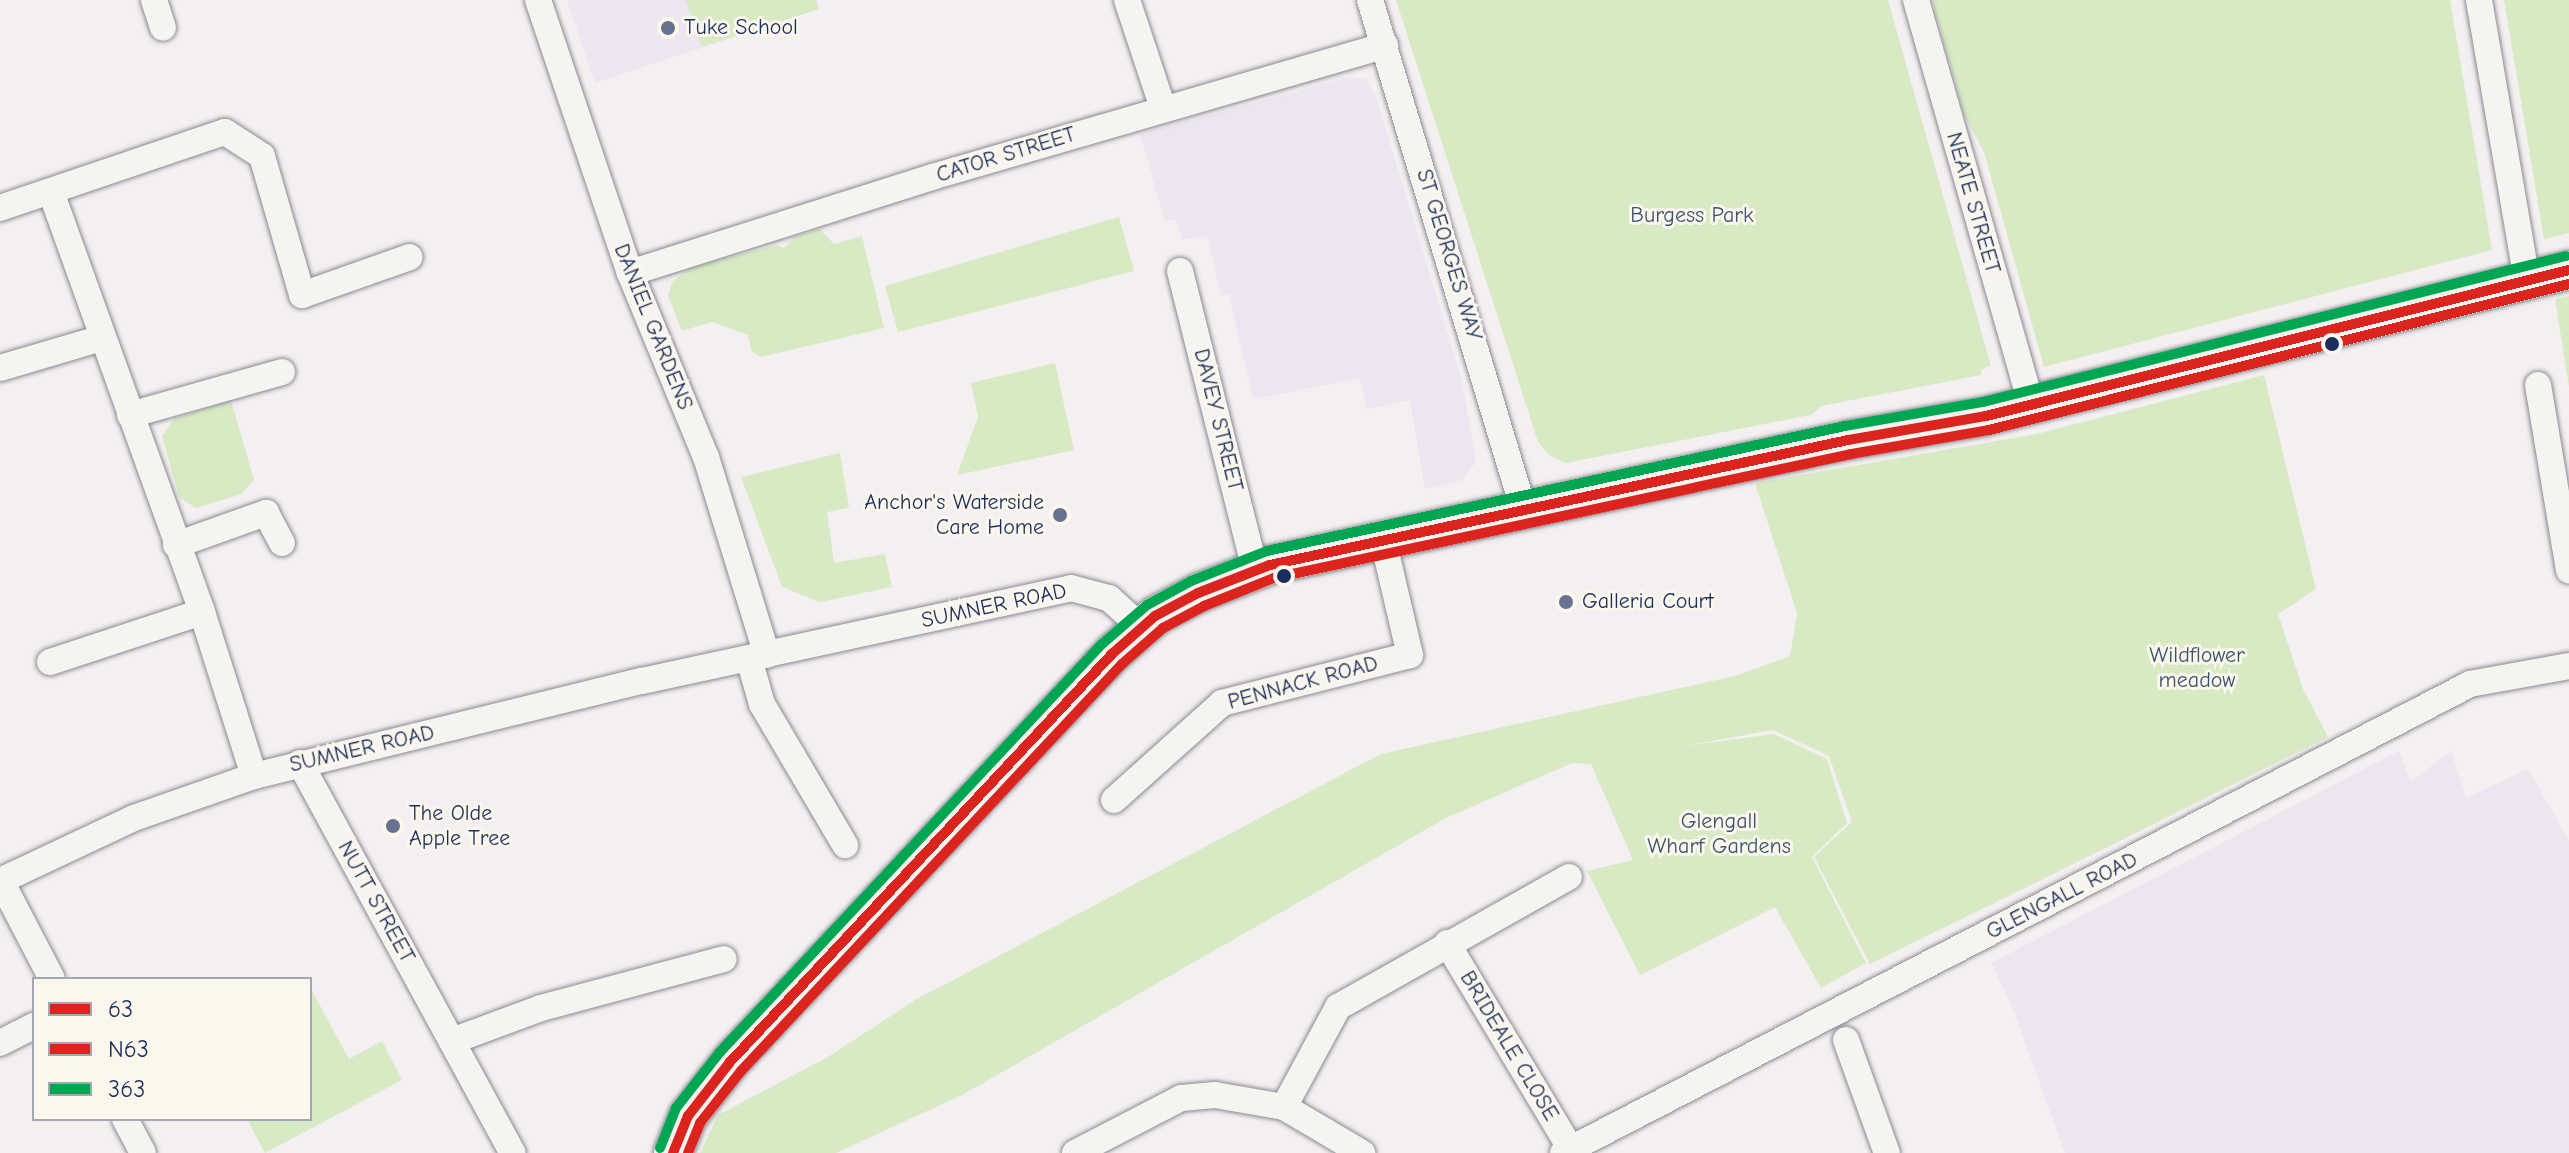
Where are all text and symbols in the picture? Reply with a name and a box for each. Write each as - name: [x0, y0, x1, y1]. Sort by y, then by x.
- place label: Tuke School: [684, 15, 798, 41]
- marker: Tuke School: [659, 19, 677, 37]
- street label: CATOR STREET: [933, 121, 1079, 189]
- street label: NEATE STREET: [1940, 129, 2006, 277]
- street label: ST GEORGES WAY: [1410, 166, 1488, 344]
- park label: Burgess Park: [1630, 203, 1754, 229]
- street label: DANIEL GARDENS: [608, 240, 698, 414]
- unlabelled marker: [2324, 336, 2340, 352]
- street label: DAVEY STREET: [1188, 346, 1248, 494]
- place label: Anchor's Waterside Care Home: [864, 489, 1044, 540]
- marker: Anchor's Waterside Care Home: [1051, 506, 1069, 524]
- unlabelled marker: [1276, 568, 1292, 584]
- street label: SUMNER ROAD: [919, 578, 1069, 634]
- place label: Galleria Court: [1582, 589, 1714, 615]
- marker: Galleria Court: [1557, 593, 1575, 611]
- park label: Wildflower meadow: [2149, 642, 2245, 694]
- street label: PENNACK ROAD: [1225, 650, 1381, 716]
- street label: SUMNER ROAD: [287, 720, 437, 778]
- place label: The Olde Apple Tree: [409, 800, 510, 852]
- park label: Glengall Wharf Gardens: [1647, 808, 1791, 860]
- marker: The Olde Apple Tree: [384, 817, 402, 835]
- street label: NUTT STREET: [332, 836, 420, 968]
- street label: GLENGALL ROAD: [1982, 847, 2142, 945]
- street label: BRIDEALE CLOSE: [1454, 966, 1564, 1126]
- legend: [32, 977, 312, 1121]
- text: 63: [108, 995, 133, 1023]
- text: N63: [108, 1035, 149, 1063]
- text: 363: [108, 1075, 145, 1103]

